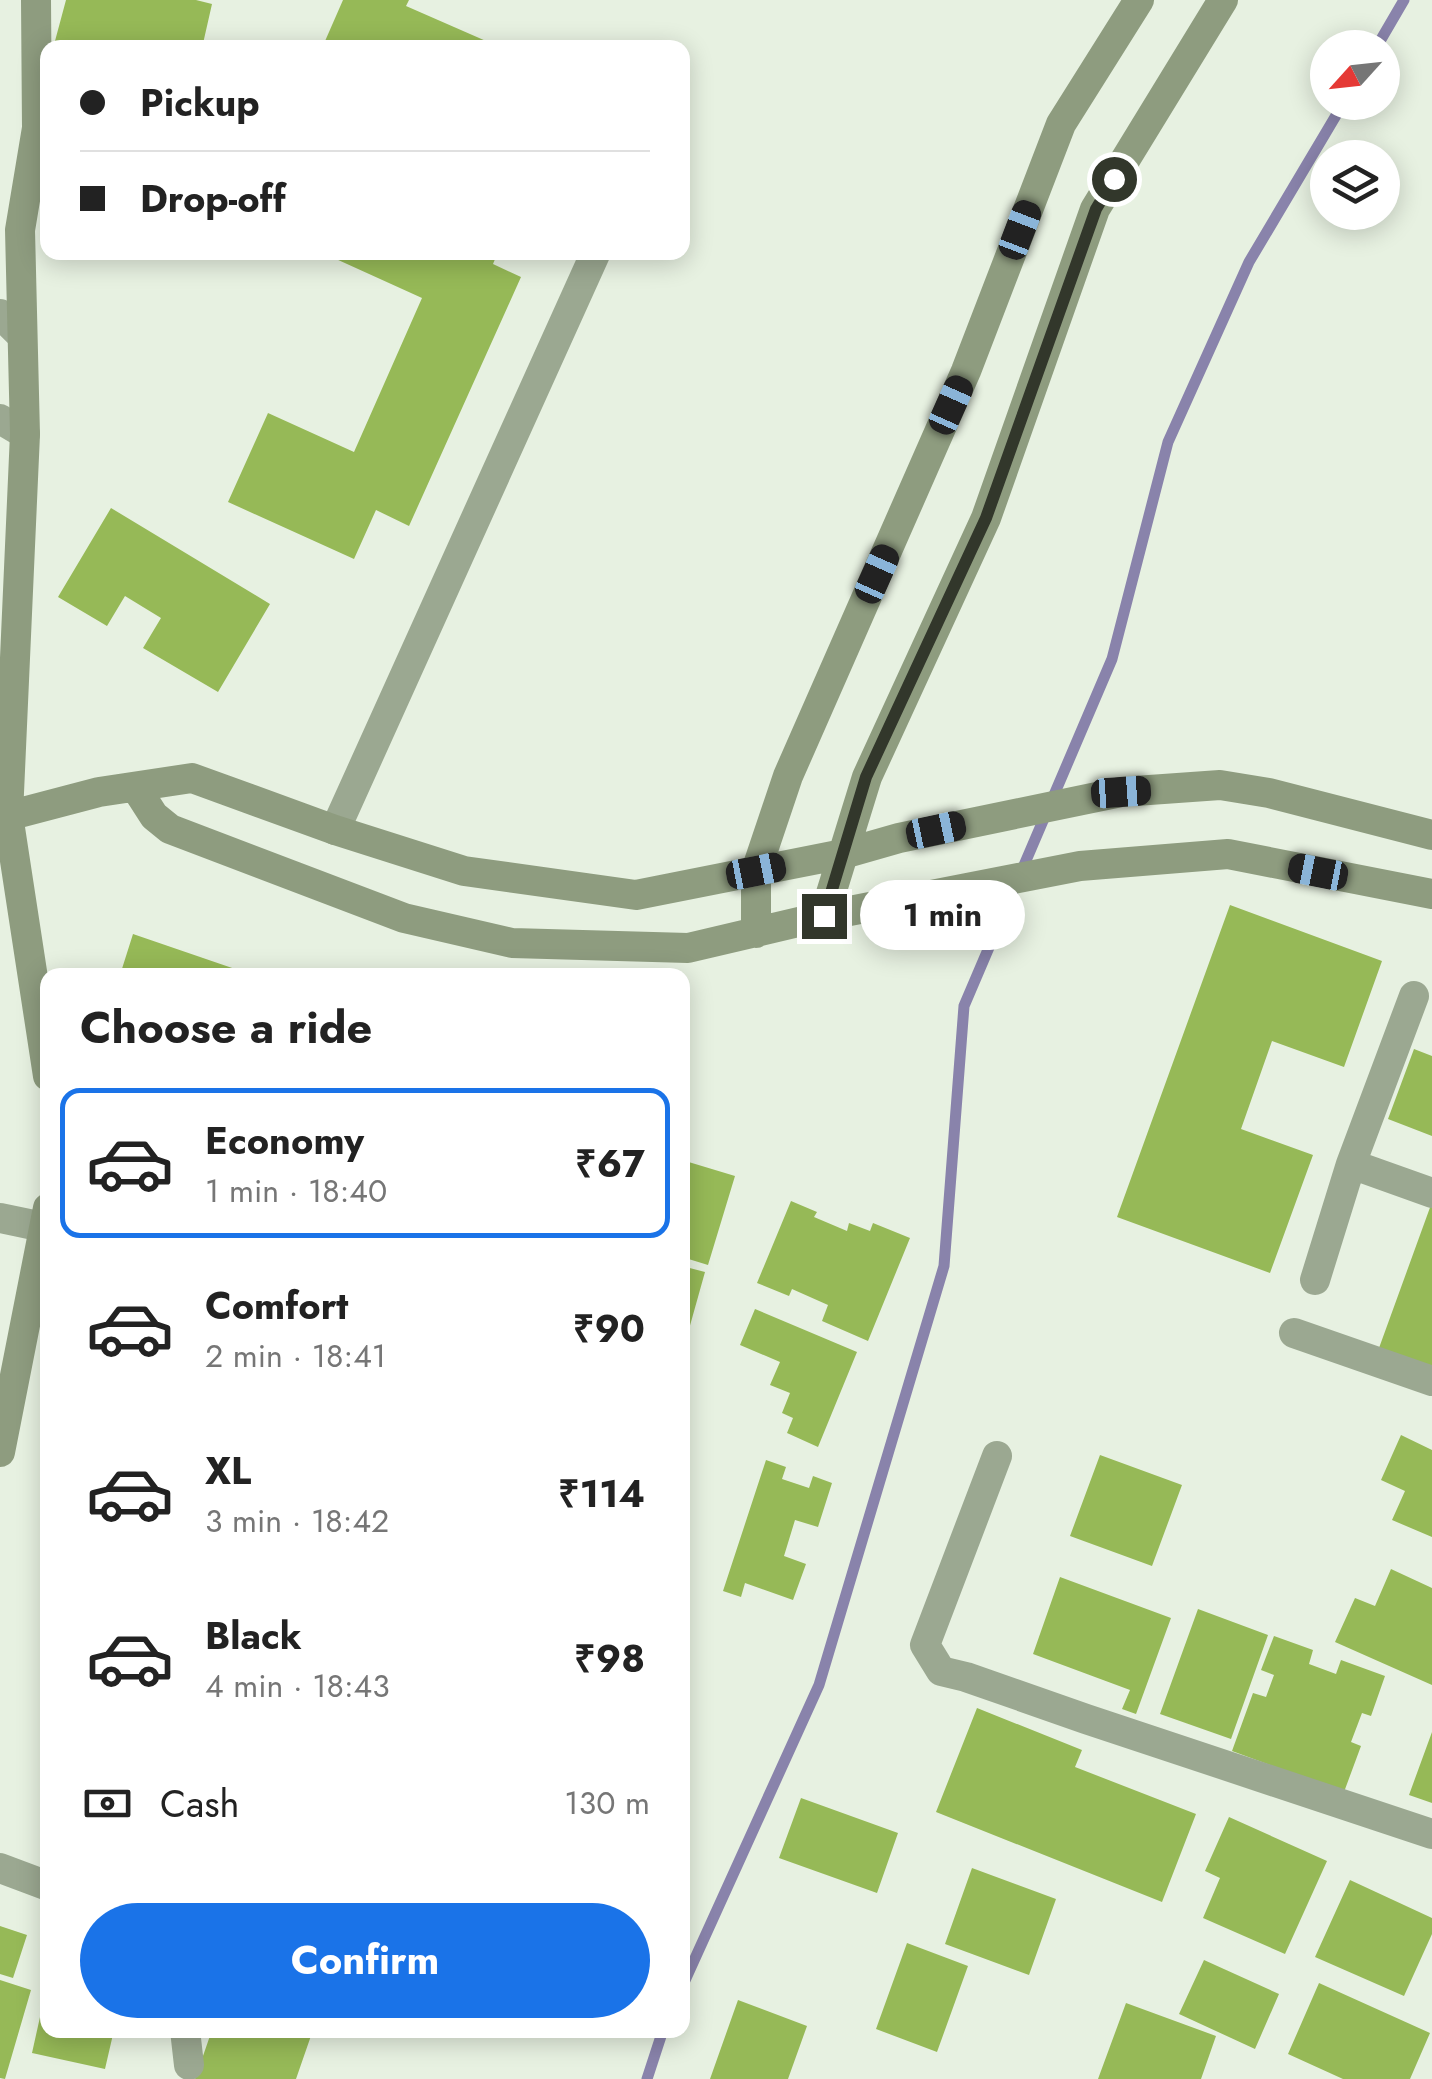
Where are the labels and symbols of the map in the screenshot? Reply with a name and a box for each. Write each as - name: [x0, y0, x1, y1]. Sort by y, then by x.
- north arrow: [1310, 30, 1400, 120]
- route start: [1092, 157, 1137, 202]
- car: [995, 197, 1045, 263]
- car: [925, 371, 977, 439]
- car: [851, 540, 903, 608]
- car: [1090, 775, 1152, 809]
- car: [904, 809, 968, 851]
- car: [724, 851, 788, 891]
- car: [1286, 852, 1350, 892]
- callout: 1 min: [859, 881, 1024, 951]
- route end: [802, 894, 847, 939]

